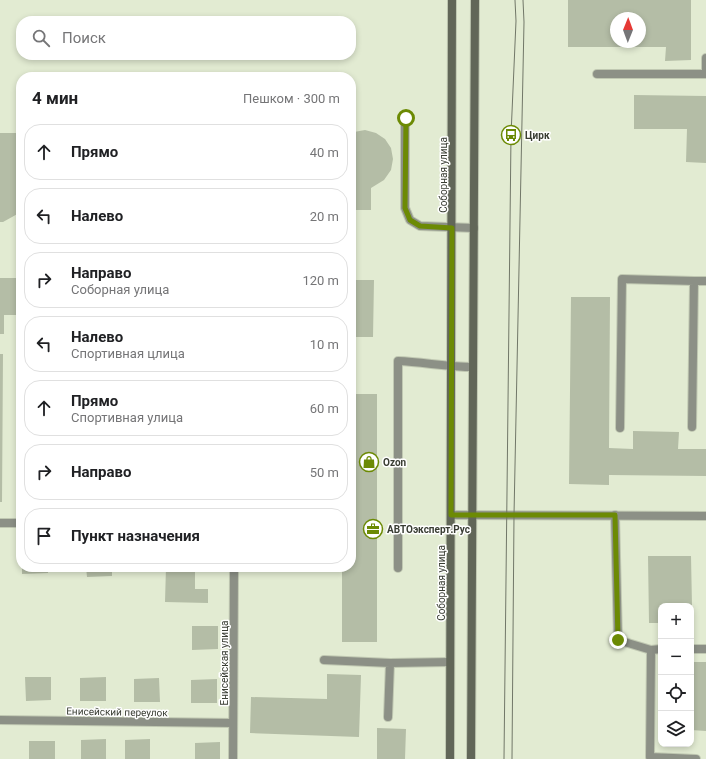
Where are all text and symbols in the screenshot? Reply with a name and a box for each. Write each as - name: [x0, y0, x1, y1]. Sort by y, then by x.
- north arrow: [610, 12, 646, 48]
- search box: [16, 16, 356, 60]
- icon: search: [30, 27, 52, 49]
- text: Поиск: [62, 29, 106, 47]
- text: 4 мин: [32, 88, 78, 108]
- text: Пешком · 300 m: [243, 91, 340, 106]
- route start: [397, 109, 415, 127]
- bus stop icon: Цирк: [500, 124, 522, 146]
- place label: Цирк: [525, 130, 550, 141]
- street label: Соборная улица: [438, 137, 449, 213]
- icon: ahead: [33, 141, 55, 163]
- text: Прямо: [71, 143, 118, 161]
- text: 40 m: [310, 145, 339, 160]
- icon: left: [33, 205, 55, 227]
- text: Налево: [71, 207, 123, 225]
- text: 20 m: [310, 209, 339, 224]
- text: Направо: [71, 264, 132, 282]
- icon: right: [33, 269, 55, 291]
- text: 120 m: [302, 273, 339, 288]
- text: Соборная улица: [71, 282, 169, 297]
- text: Налево: [71, 328, 123, 346]
- icon: left: [33, 333, 55, 355]
- text: 10 m: [310, 337, 339, 352]
- text: Спортивная цлица: [71, 346, 185, 361]
- text: Прямо: [71, 392, 118, 410]
- icon: ahead: [33, 397, 55, 419]
- text: 60 m: [310, 401, 339, 416]
- text: Спортивная улица: [71, 410, 183, 425]
- shop icon: Ozon: [358, 451, 380, 473]
- place label: Ozon: [383, 457, 407, 468]
- icon: right: [33, 461, 55, 483]
- text: Направо: [71, 463, 132, 481]
- text: 50 m: [310, 465, 339, 480]
- office icon: АВТОэксперт.Рус: [362, 518, 384, 540]
- place label: АВТОэксперт.Рус: [387, 524, 470, 535]
- icon: arrive: [33, 525, 55, 547]
- text: Пункт назначения: [71, 527, 200, 545]
- street label: Соборная улица: [436, 545, 447, 621]
- map controls: [658, 603, 694, 747]
- button: +: [658, 603, 694, 639]
- street label: Енисейская улица: [219, 620, 230, 706]
- route end: [609, 631, 627, 649]
- button: −: [658, 639, 694, 675]
- button: locate: [658, 675, 694, 711]
- street label: Енисейский переулок: [66, 706, 168, 718]
- button: layers: [658, 711, 694, 747]

